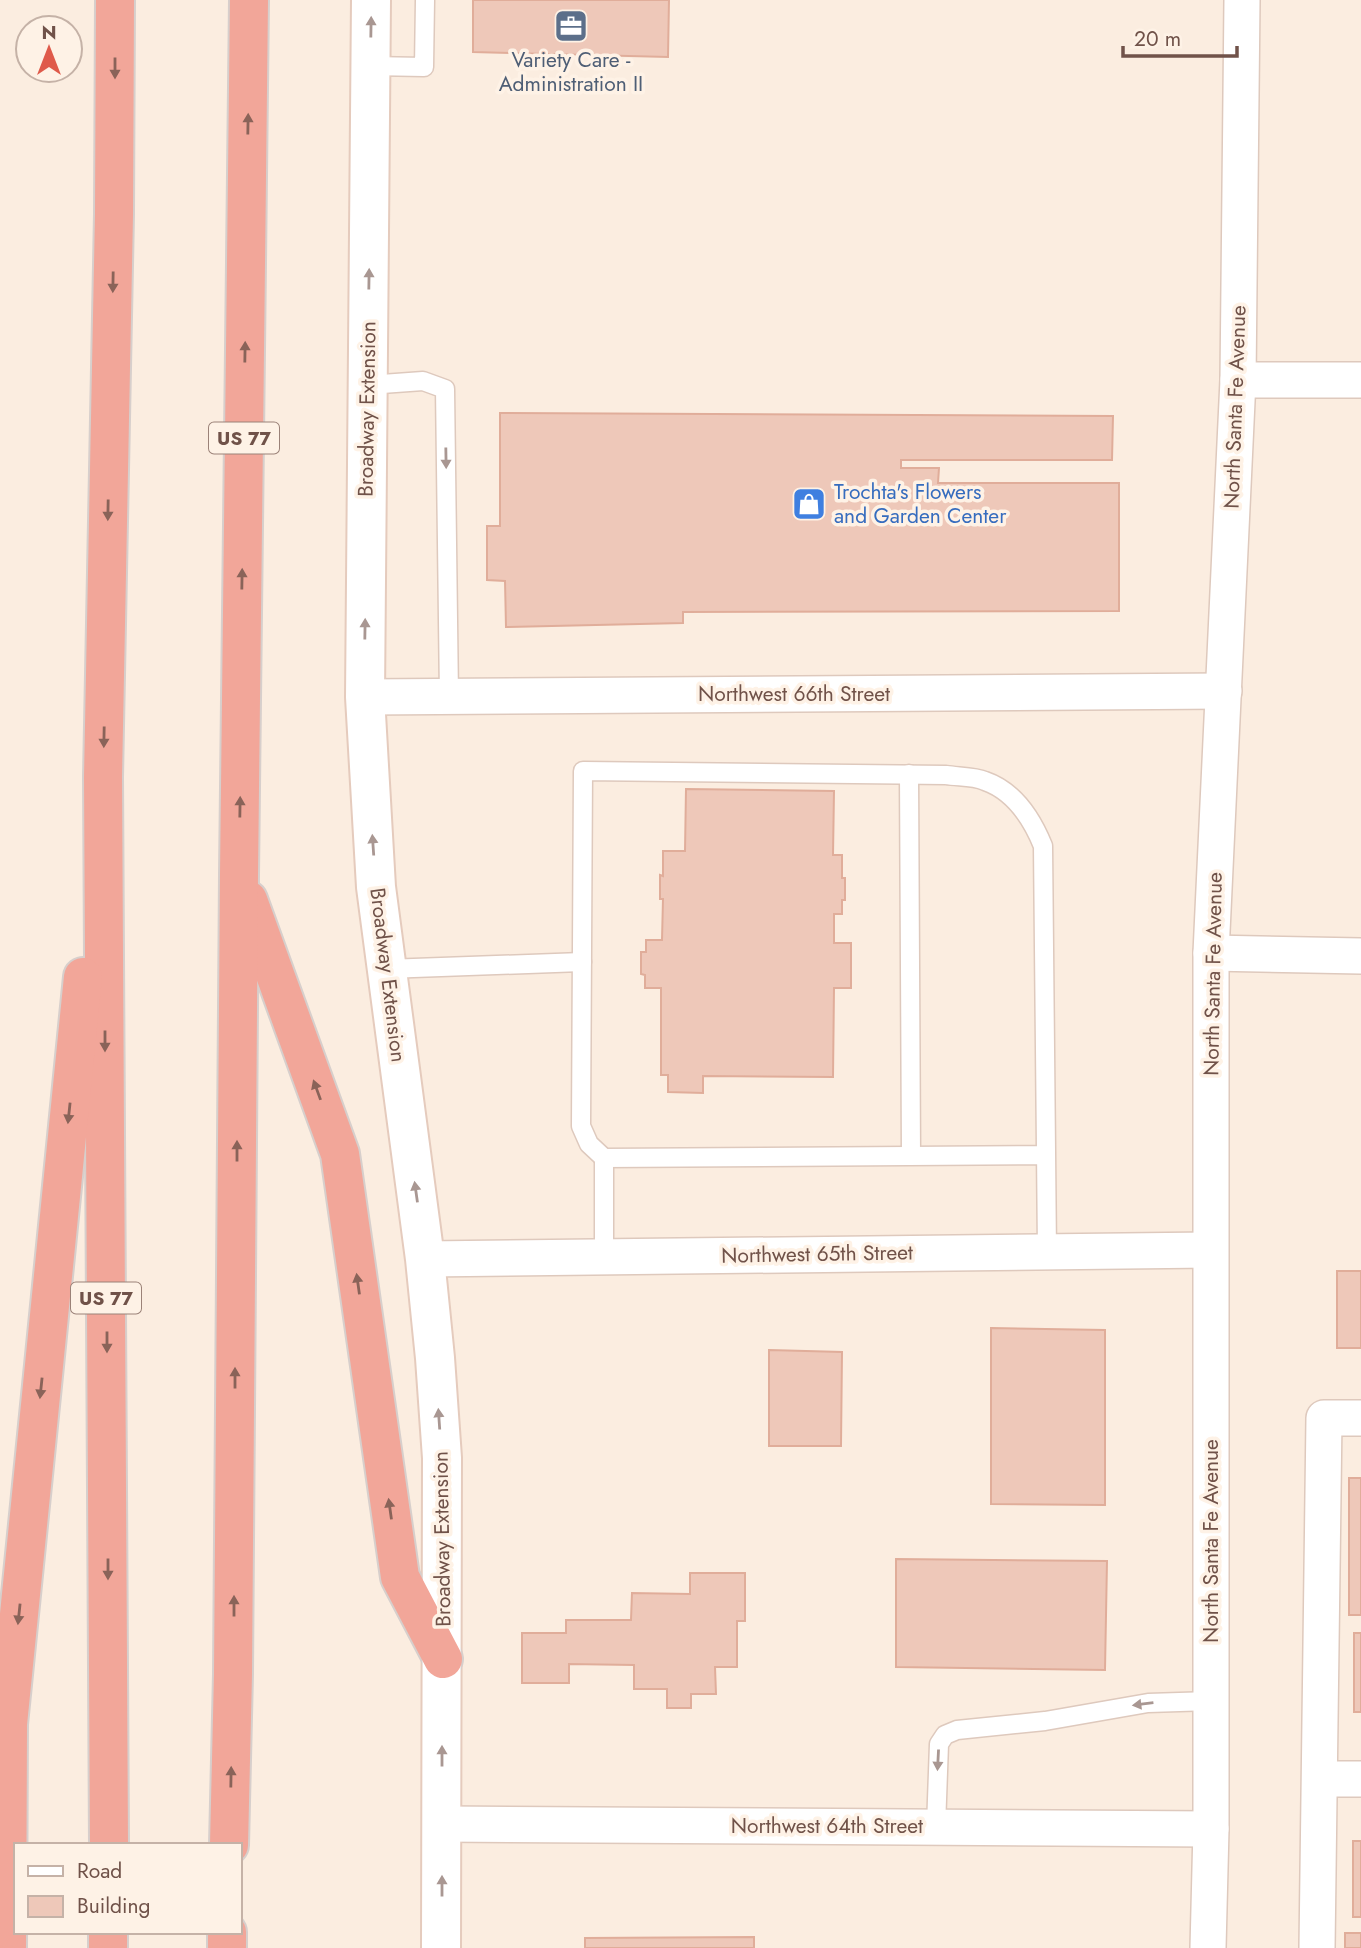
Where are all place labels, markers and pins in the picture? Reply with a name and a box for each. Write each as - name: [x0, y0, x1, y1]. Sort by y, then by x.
- office icon: Variety Care - Administration II: [552, 7, 590, 45]
- place label: Variety Care - Administration II: [499, 45, 643, 99]
- place label: Trochta's Flowers and Garden Center: [834, 477, 1007, 531]
- shop icon: Trochta's Flowers and Garden Center: [790, 485, 828, 523]

